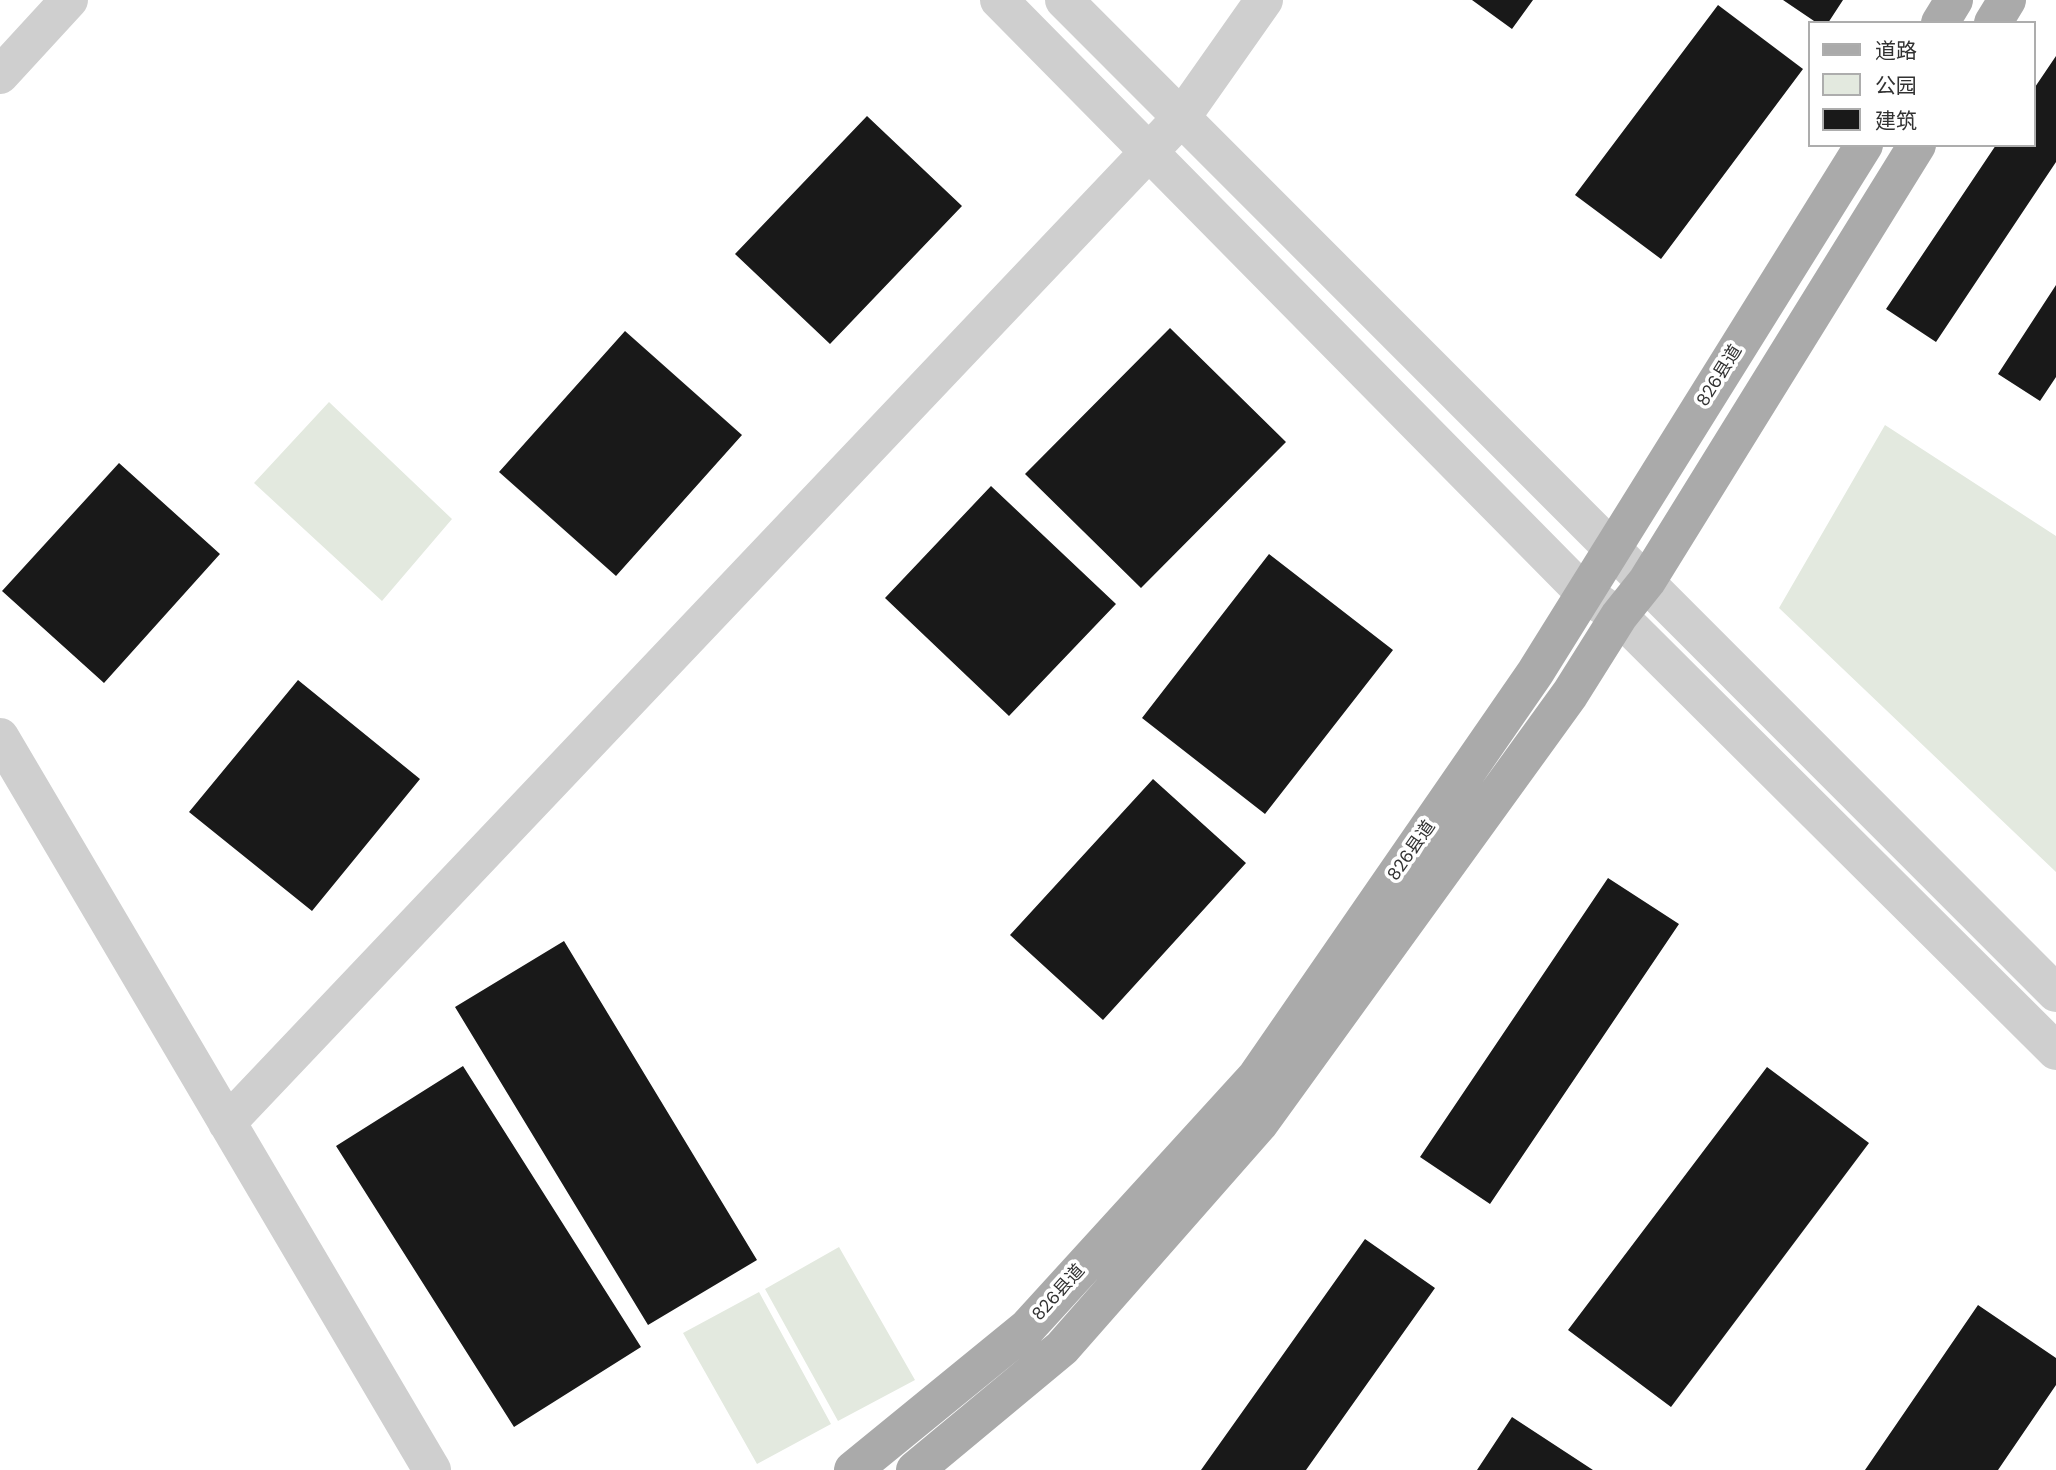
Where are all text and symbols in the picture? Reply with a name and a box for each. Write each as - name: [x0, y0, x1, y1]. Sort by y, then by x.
- legend: [1808, 21, 2035, 147]
- text: 道路: [1875, 37, 1917, 65]
- text: 公园: [1875, 72, 1917, 100]
- text: 建筑: [1875, 107, 1917, 135]
- street label: 826县道: [1693, 341, 1747, 411]
- street label: 826县道: [1384, 817, 1440, 885]
- street label: 826县道: [1028, 1260, 1090, 1326]

